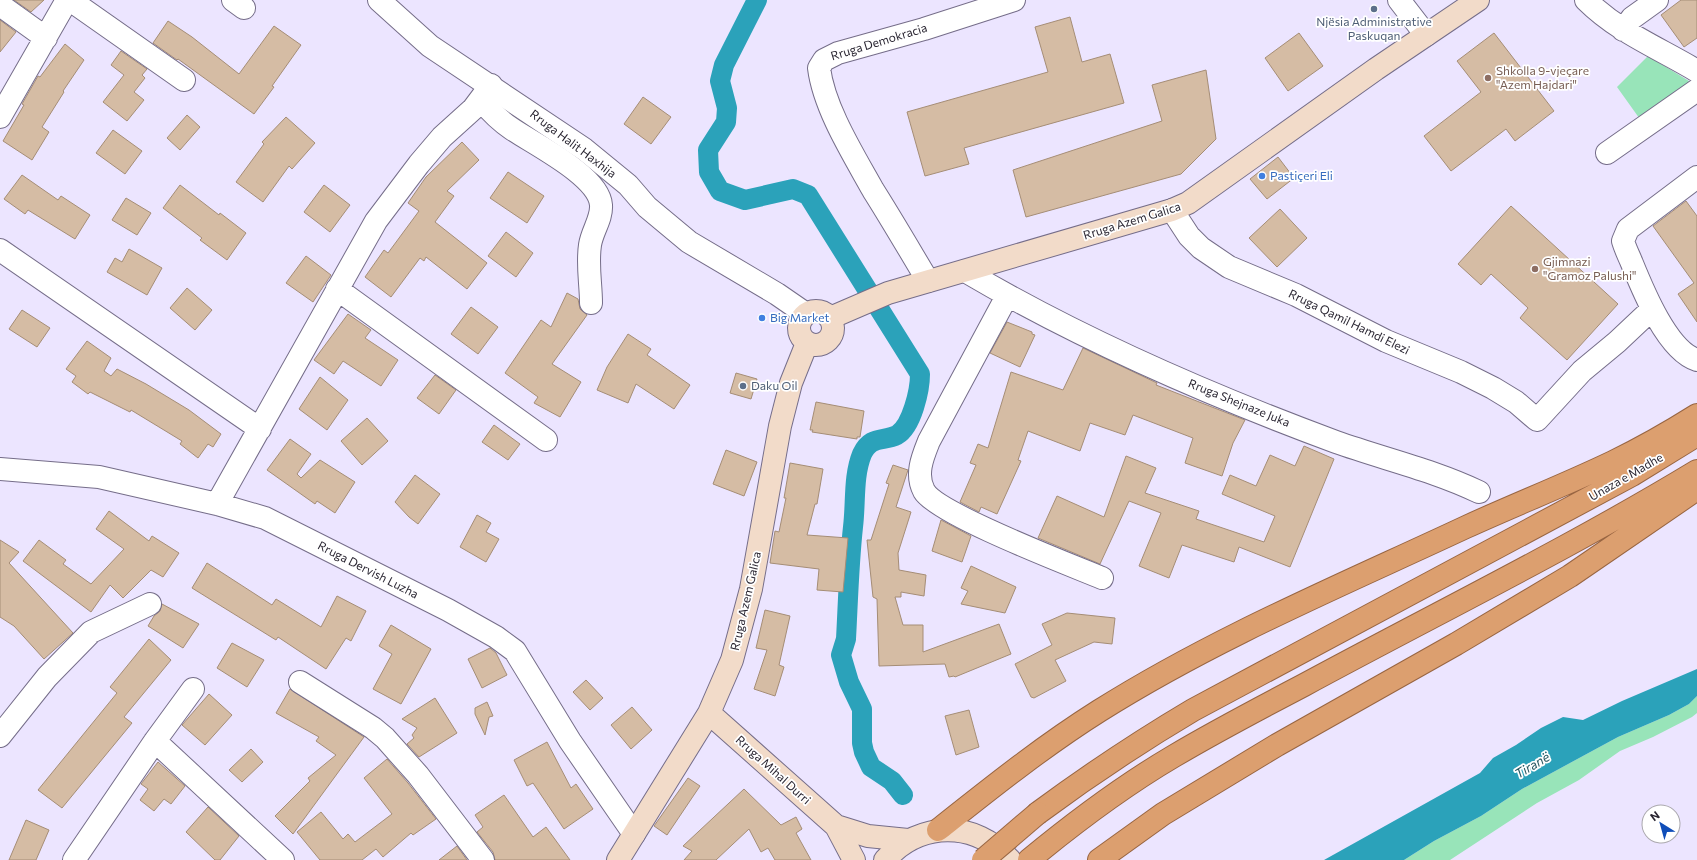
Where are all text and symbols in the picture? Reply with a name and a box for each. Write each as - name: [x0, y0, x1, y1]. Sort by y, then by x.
- marker: Njësia Administrative Paskuqan: [1369, 4, 1379, 14]
- place label: Njësia Administrative Paskuqan: [1316, 14, 1432, 42]
- street label: Rruga Demokracia: [829, 20, 929, 62]
- place label: Shkolla 9-vjeçare "Azem Hajdari": [1496, 63, 1589, 91]
- marker: Shkolla 9-vjeçare "Azem Hajdari": [1483, 73, 1493, 83]
- street label: Rruga Halit Haxhija: [528, 106, 619, 180]
- place label: Pastiçeri Eli: [1270, 168, 1333, 182]
- marker: Pastiçeri Eli: [1257, 171, 1267, 181]
- street label: Rruga Azem Galica: [1081, 199, 1182, 242]
- place label: Gjimnazi "Gramoz Palushi": [1543, 254, 1637, 282]
- marker: Gjimnazi "Gramoz Palushi": [1530, 264, 1540, 274]
- street label: Rruga Qamil Hamdi Elezi: [1287, 286, 1412, 357]
- place label: Big Market: [770, 310, 830, 324]
- marker: Big Market: [757, 313, 767, 323]
- street label: Rruga Shejnaze Juka: [1186, 375, 1292, 430]
- place label: Daku Oil: [751, 378, 798, 392]
- marker: Daku Oil: [738, 381, 748, 391]
- street label: Unaza e Madhe: [1586, 449, 1665, 503]
- street label: Rruga Dervish Luzha: [316, 538, 421, 601]
- street label: Rruga Azem Galica: [727, 550, 763, 652]
- street label: Rruga Mihal Durri: [733, 732, 814, 807]
- water label: Tiranë: [1512, 748, 1552, 782]
- north arrow: [1641, 804, 1681, 844]
- text: N: [1647, 808, 1662, 823]

